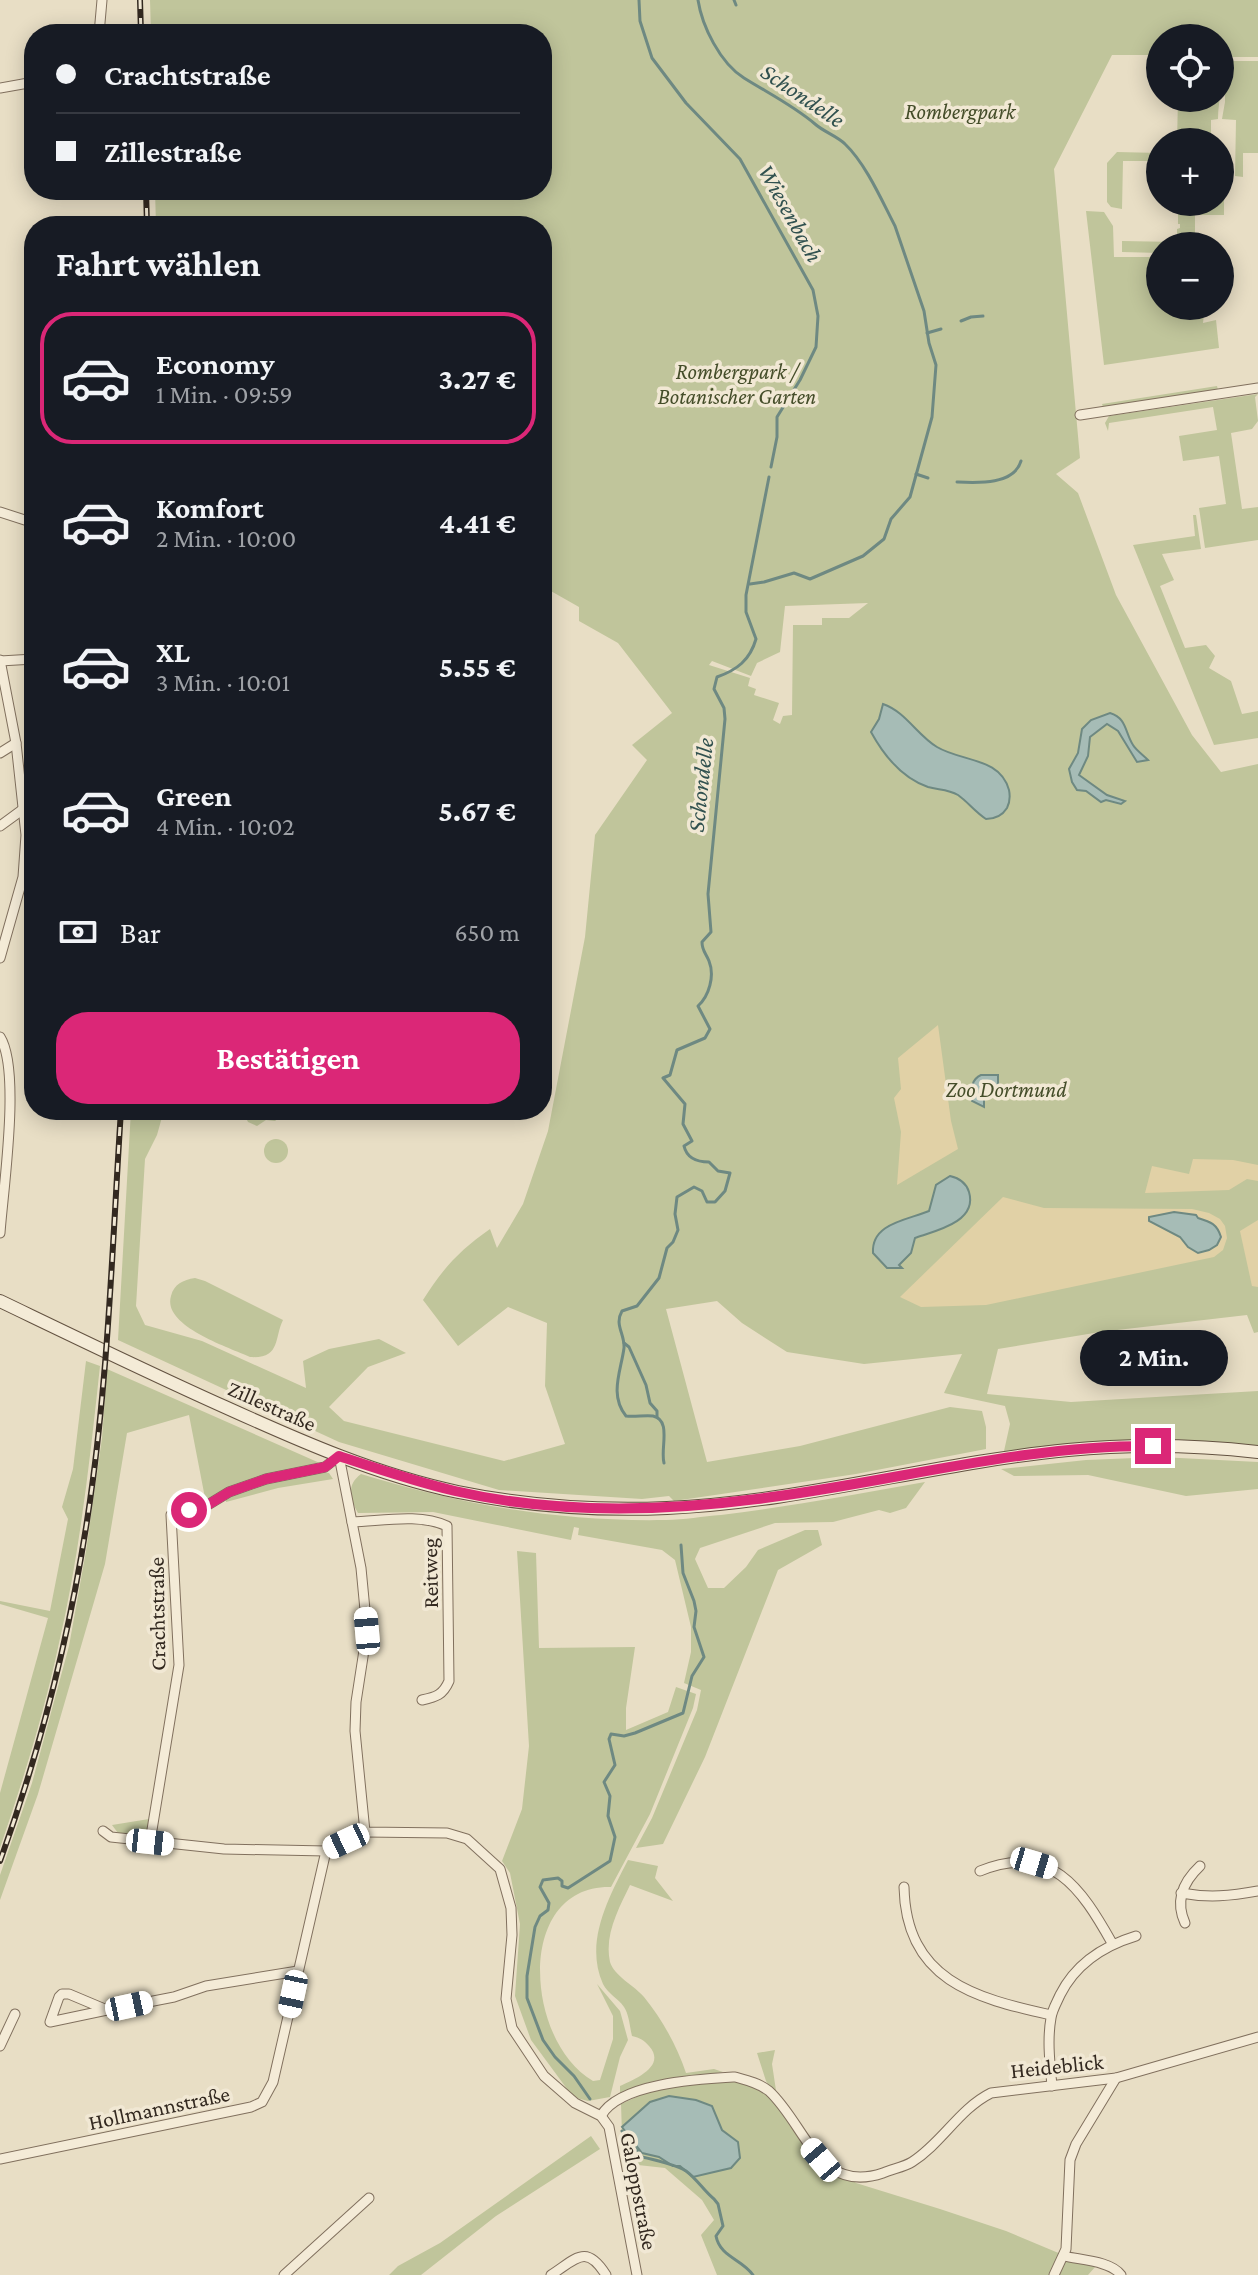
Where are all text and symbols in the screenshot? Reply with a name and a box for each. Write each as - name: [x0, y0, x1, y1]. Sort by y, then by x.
- map controls: [1146, 24, 1234, 320]
- button: locate: [1146, 24, 1234, 112]
- water label: Schondelle: [756, 57, 850, 133]
- text: Crachtstraße: [104, 58, 271, 91]
- park label: Rombergpark: [905, 99, 1017, 124]
- button: +: [1146, 128, 1234, 216]
- text: Zillestraße: [104, 135, 242, 168]
- water label: Wiesenbach: [753, 159, 829, 267]
- button: −: [1146, 232, 1234, 320]
- text: Fahrt wählen: [56, 244, 261, 284]
- icon: car: [60, 342, 132, 414]
- text: Economy: [156, 347, 275, 380]
- park label: Rombergpark / Botanischer Garten: [658, 359, 816, 409]
- text: 3.27 €: [439, 362, 516, 395]
- text: 1 Min. · 09:59: [156, 380, 293, 409]
- icon: car: [60, 486, 132, 558]
- text: Komfort: [156, 491, 264, 524]
- text: 4.41 €: [439, 506, 516, 539]
- text: 2 Min. · 10:00: [156, 524, 296, 553]
- icon: car: [60, 630, 132, 702]
- text: XL: [156, 635, 190, 668]
- text: 5.55 €: [439, 650, 516, 683]
- text: 3 Min. · 10:01: [156, 668, 290, 697]
- water label: Schondelle: [682, 736, 718, 834]
- icon: car: [60, 774, 132, 846]
- text: Green: [156, 779, 232, 812]
- text: 5.67 €: [438, 794, 516, 827]
- text: 4 Min. · 10:02: [156, 812, 295, 841]
- icon: cash: [56, 910, 100, 954]
- text: Bar: [120, 916, 161, 949]
- text: 650 m: [454, 918, 520, 947]
- button: Bestätigen: [56, 1012, 520, 1104]
- park label: Zoo Dortmund: [945, 1077, 1067, 1102]
- callout: 2 Min.: [1079, 1330, 1227, 1386]
- text: 2 Min.: [1119, 1343, 1189, 1372]
- street label: Zillestraße: [224, 1375, 320, 1437]
- route end: [1135, 1428, 1171, 1464]
- route start: [171, 1492, 207, 1528]
- street label: Reitweg: [417, 1537, 443, 1609]
- street label: Crachtstraße: [144, 1557, 170, 1671]
- car: [353, 1606, 381, 1656]
- car: [319, 1820, 373, 1862]
- car: [125, 1828, 175, 1856]
- car: [1008, 1845, 1060, 1881]
- car: [276, 1968, 310, 2020]
- car: [103, 1989, 155, 2023]
- street label: Heideblick: [1009, 2049, 1105, 2083]
- street label: Hollmannstraße: [86, 2081, 232, 2135]
- street label: Galoppstraße: [615, 2130, 663, 2252]
- car: [796, 2134, 846, 2186]

